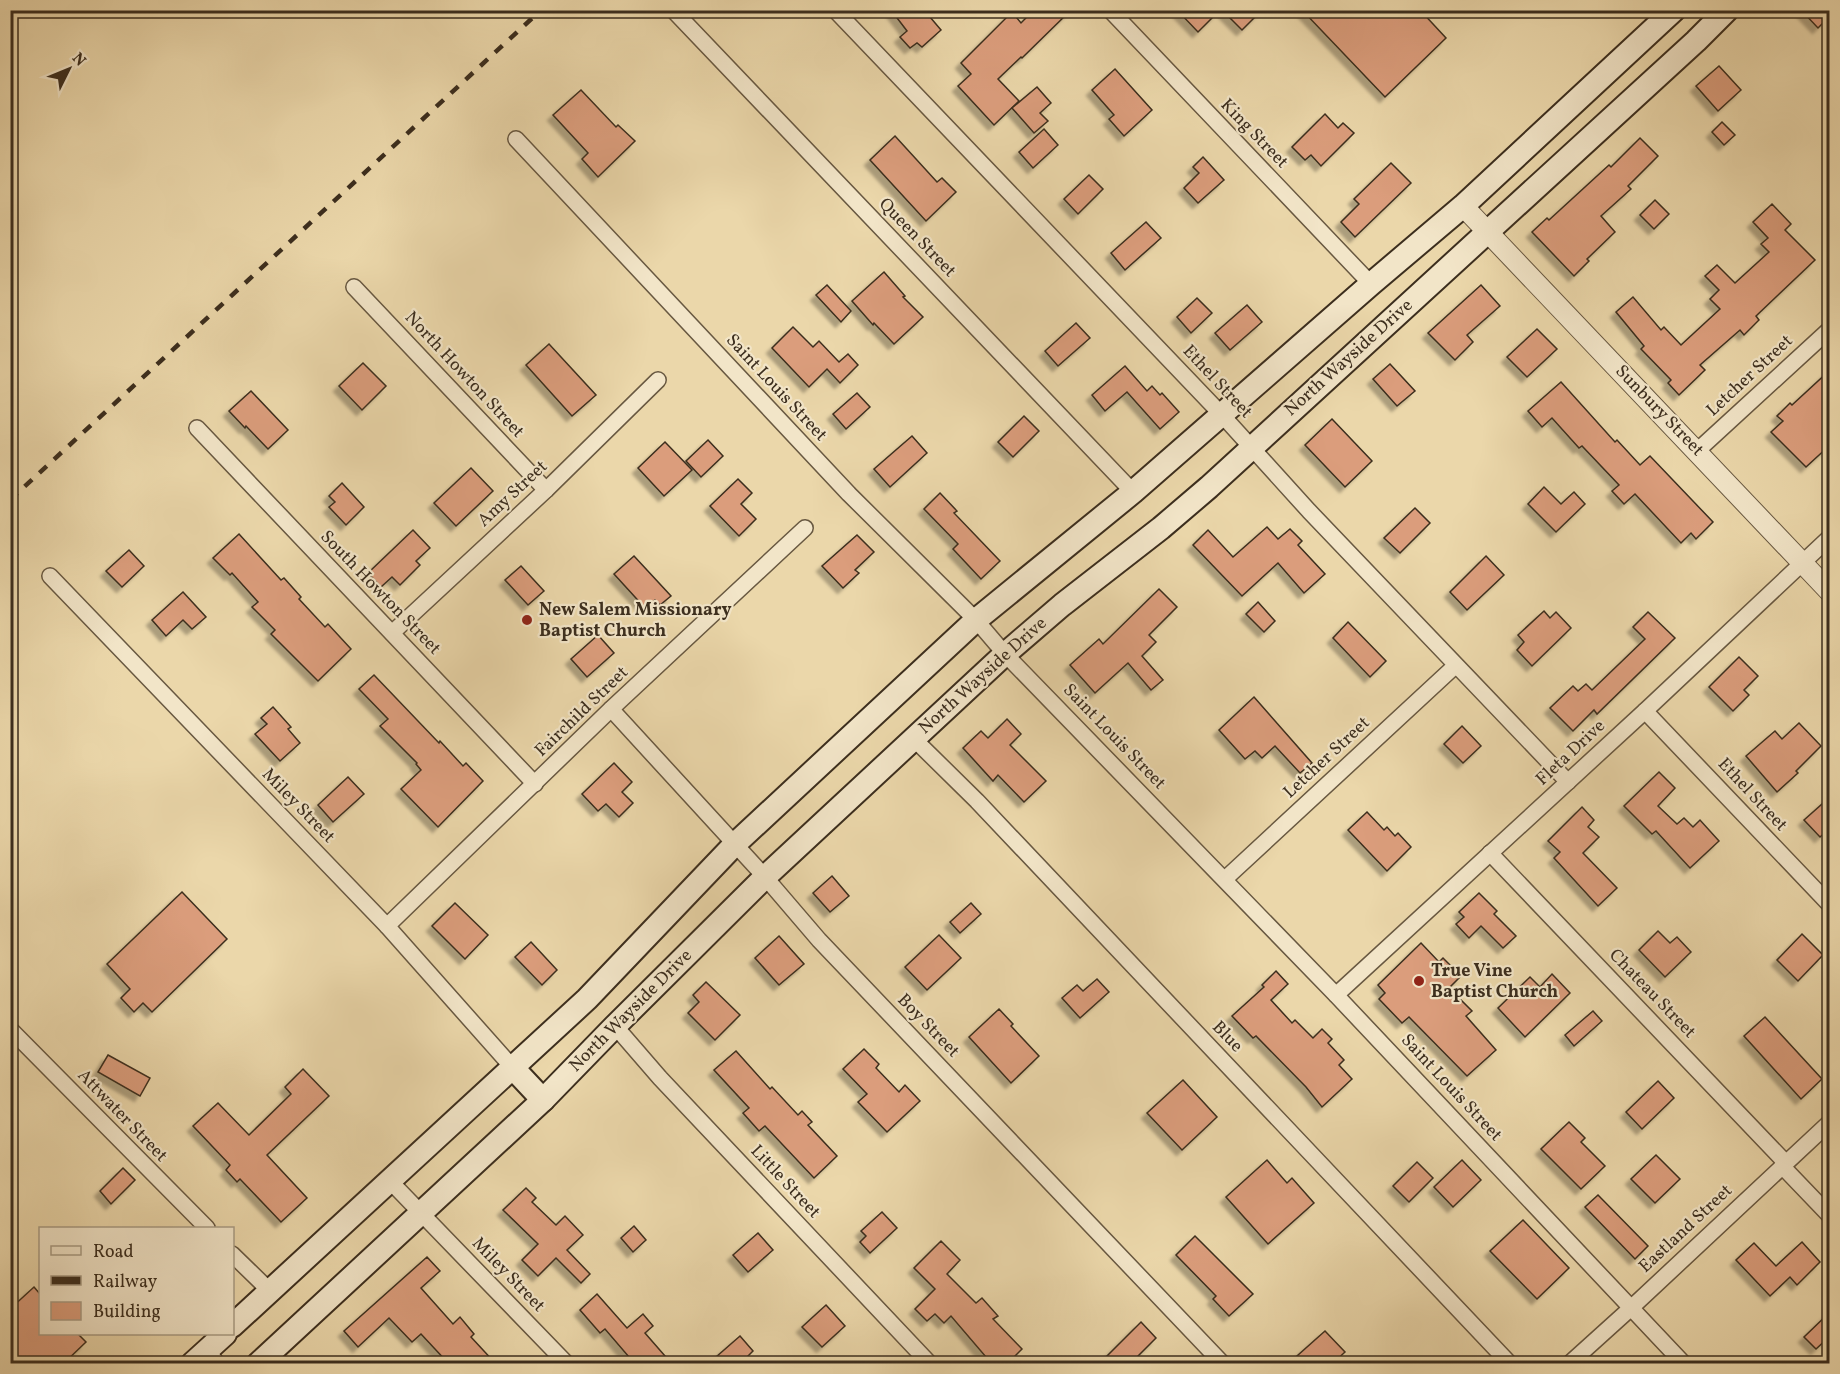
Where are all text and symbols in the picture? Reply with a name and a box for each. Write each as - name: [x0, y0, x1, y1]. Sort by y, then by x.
- north arrow: [39, 39, 99, 99]
- text: N: [66, 48, 91, 72]
- street label: King Street: [1214, 94, 1294, 174]
- street label: Queen Street: [873, 193, 961, 283]
- street label: North Wayside Drive: [1279, 294, 1419, 422]
- street label: North Howton Street: [399, 306, 529, 444]
- street label: Saint Louis Street: [720, 329, 832, 447]
- street label: Letcher Street: [1701, 329, 1799, 423]
- street label: Ethel Street: [1176, 340, 1258, 424]
- street label: Sunbury Street: [1609, 360, 1709, 462]
- street label: Amy Street: [472, 455, 554, 533]
- street label: South Howton Street: [314, 525, 446, 661]
- place label: New Salem Missionary Baptist Church: [539, 598, 732, 644]
- street label: North Wayside Drive: [913, 612, 1053, 740]
- marker: New Salem Missionary Baptist Church: [520, 613, 534, 627]
- street label: Fairchild Street: [530, 661, 634, 763]
- street label: Saint Louis Street: [1057, 678, 1171, 796]
- street label: Letcher Street: [1278, 711, 1376, 805]
- street label: Fleta Drive: [1531, 714, 1611, 792]
- street label: Ethel Street: [1711, 753, 1793, 837]
- street label: Miley Street: [256, 763, 340, 849]
- street label: North Wayside Drive: [564, 944, 698, 1078]
- street label: Chateau Street: [1603, 944, 1701, 1044]
- place label: True Vine Baptist Church: [1431, 959, 1559, 1005]
- marker: True Vine Baptist Church: [1412, 974, 1426, 988]
- street label: Boy Street: [891, 988, 965, 1064]
- street label: Blue: [1206, 1016, 1248, 1058]
- street label: Saint Louis Street: [1395, 1029, 1507, 1147]
- street label: Attwater Street: [71, 1064, 173, 1168]
- street label: Little Street: [744, 1140, 826, 1224]
- street label: Eastland Street: [1634, 1179, 1738, 1279]
- legend: [39, 1227, 234, 1335]
- street label: Miley Street: [466, 1232, 550, 1318]
- text: Road: [93, 1240, 134, 1265]
- text: Railway: [93, 1270, 157, 1295]
- text: Building: [93, 1300, 161, 1325]

